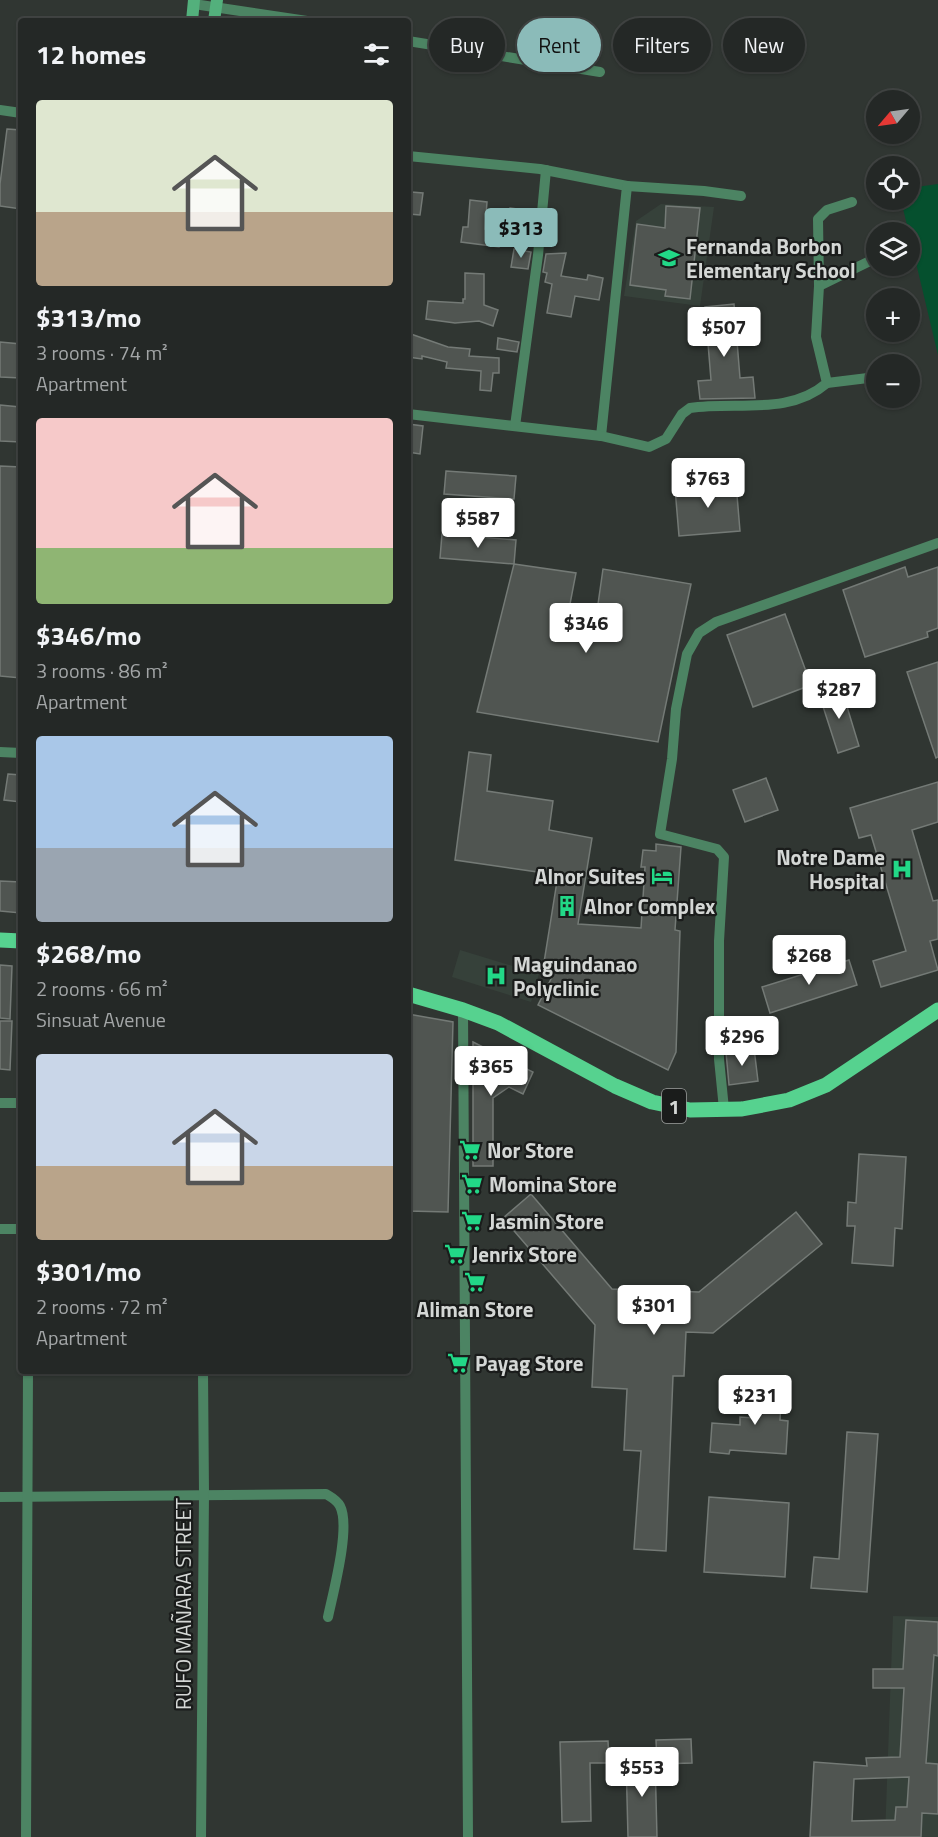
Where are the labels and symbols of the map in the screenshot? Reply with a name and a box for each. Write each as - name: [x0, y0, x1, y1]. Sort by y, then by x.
- north arrow: [866, 90, 920, 144]
- pin: $313: [485, 208, 557, 259]
- place label: Fernanda Borbon Elementary School: [686, 230, 856, 286]
- school or university icon: Fernanda Borbon Elementary School: [657, 246, 681, 270]
- pin: $507: [688, 307, 760, 358]
- pin: $763: [672, 458, 744, 509]
- pin: $587: [442, 498, 514, 549]
- pin: $346: [550, 603, 622, 654]
- pin: $287: [803, 669, 875, 720]
- place label: Notre Dame Hospital: [776, 841, 885, 897]
- hospital icon: Notre Dame Hospital: [890, 857, 914, 881]
- place label: Alnor Suites: [535, 860, 645, 892]
- hotel icon: Alnor Suites: [650, 864, 674, 888]
- place label: Alnor Complex: [584, 890, 715, 922]
- building icon: Alnor Complex: [555, 894, 579, 918]
- pin: $268: [773, 935, 845, 986]
- place label: Maguindanao Polyclinic: [513, 948, 637, 1004]
- hospital icon: Maguindanao Polyclinic: [484, 964, 508, 988]
- pin: $296: [706, 1016, 778, 1067]
- pin: $365: [455, 1046, 527, 1097]
- road number: 1: [662, 1089, 686, 1123]
- place label: Nor Store: [487, 1134, 574, 1166]
- supermarket icon: Nor Store: [458, 1138, 482, 1162]
- place label: Momina Store: [489, 1168, 617, 1200]
- supermarket icon: Momina Store: [460, 1172, 484, 1196]
- place label: Jasmin Store: [489, 1205, 604, 1237]
- supermarket icon: Jasmin Store: [460, 1209, 484, 1233]
- place label: Jenrix Store: [472, 1238, 577, 1270]
- supermarket icon: Jenrix Store: [443, 1242, 467, 1266]
- supermarket icon: Aliman Store: [463, 1270, 487, 1294]
- pin: $301: [618, 1285, 690, 1336]
- place label: Aliman Store: [417, 1293, 533, 1325]
- place label: Payag Store: [475, 1347, 583, 1379]
- supermarket icon: Payag Store: [446, 1351, 470, 1375]
- pin: $231: [719, 1375, 791, 1426]
- street label: RUFO MAÑARA STREET: [167, 1498, 199, 1710]
- pin: $553: [606, 1747, 678, 1798]

